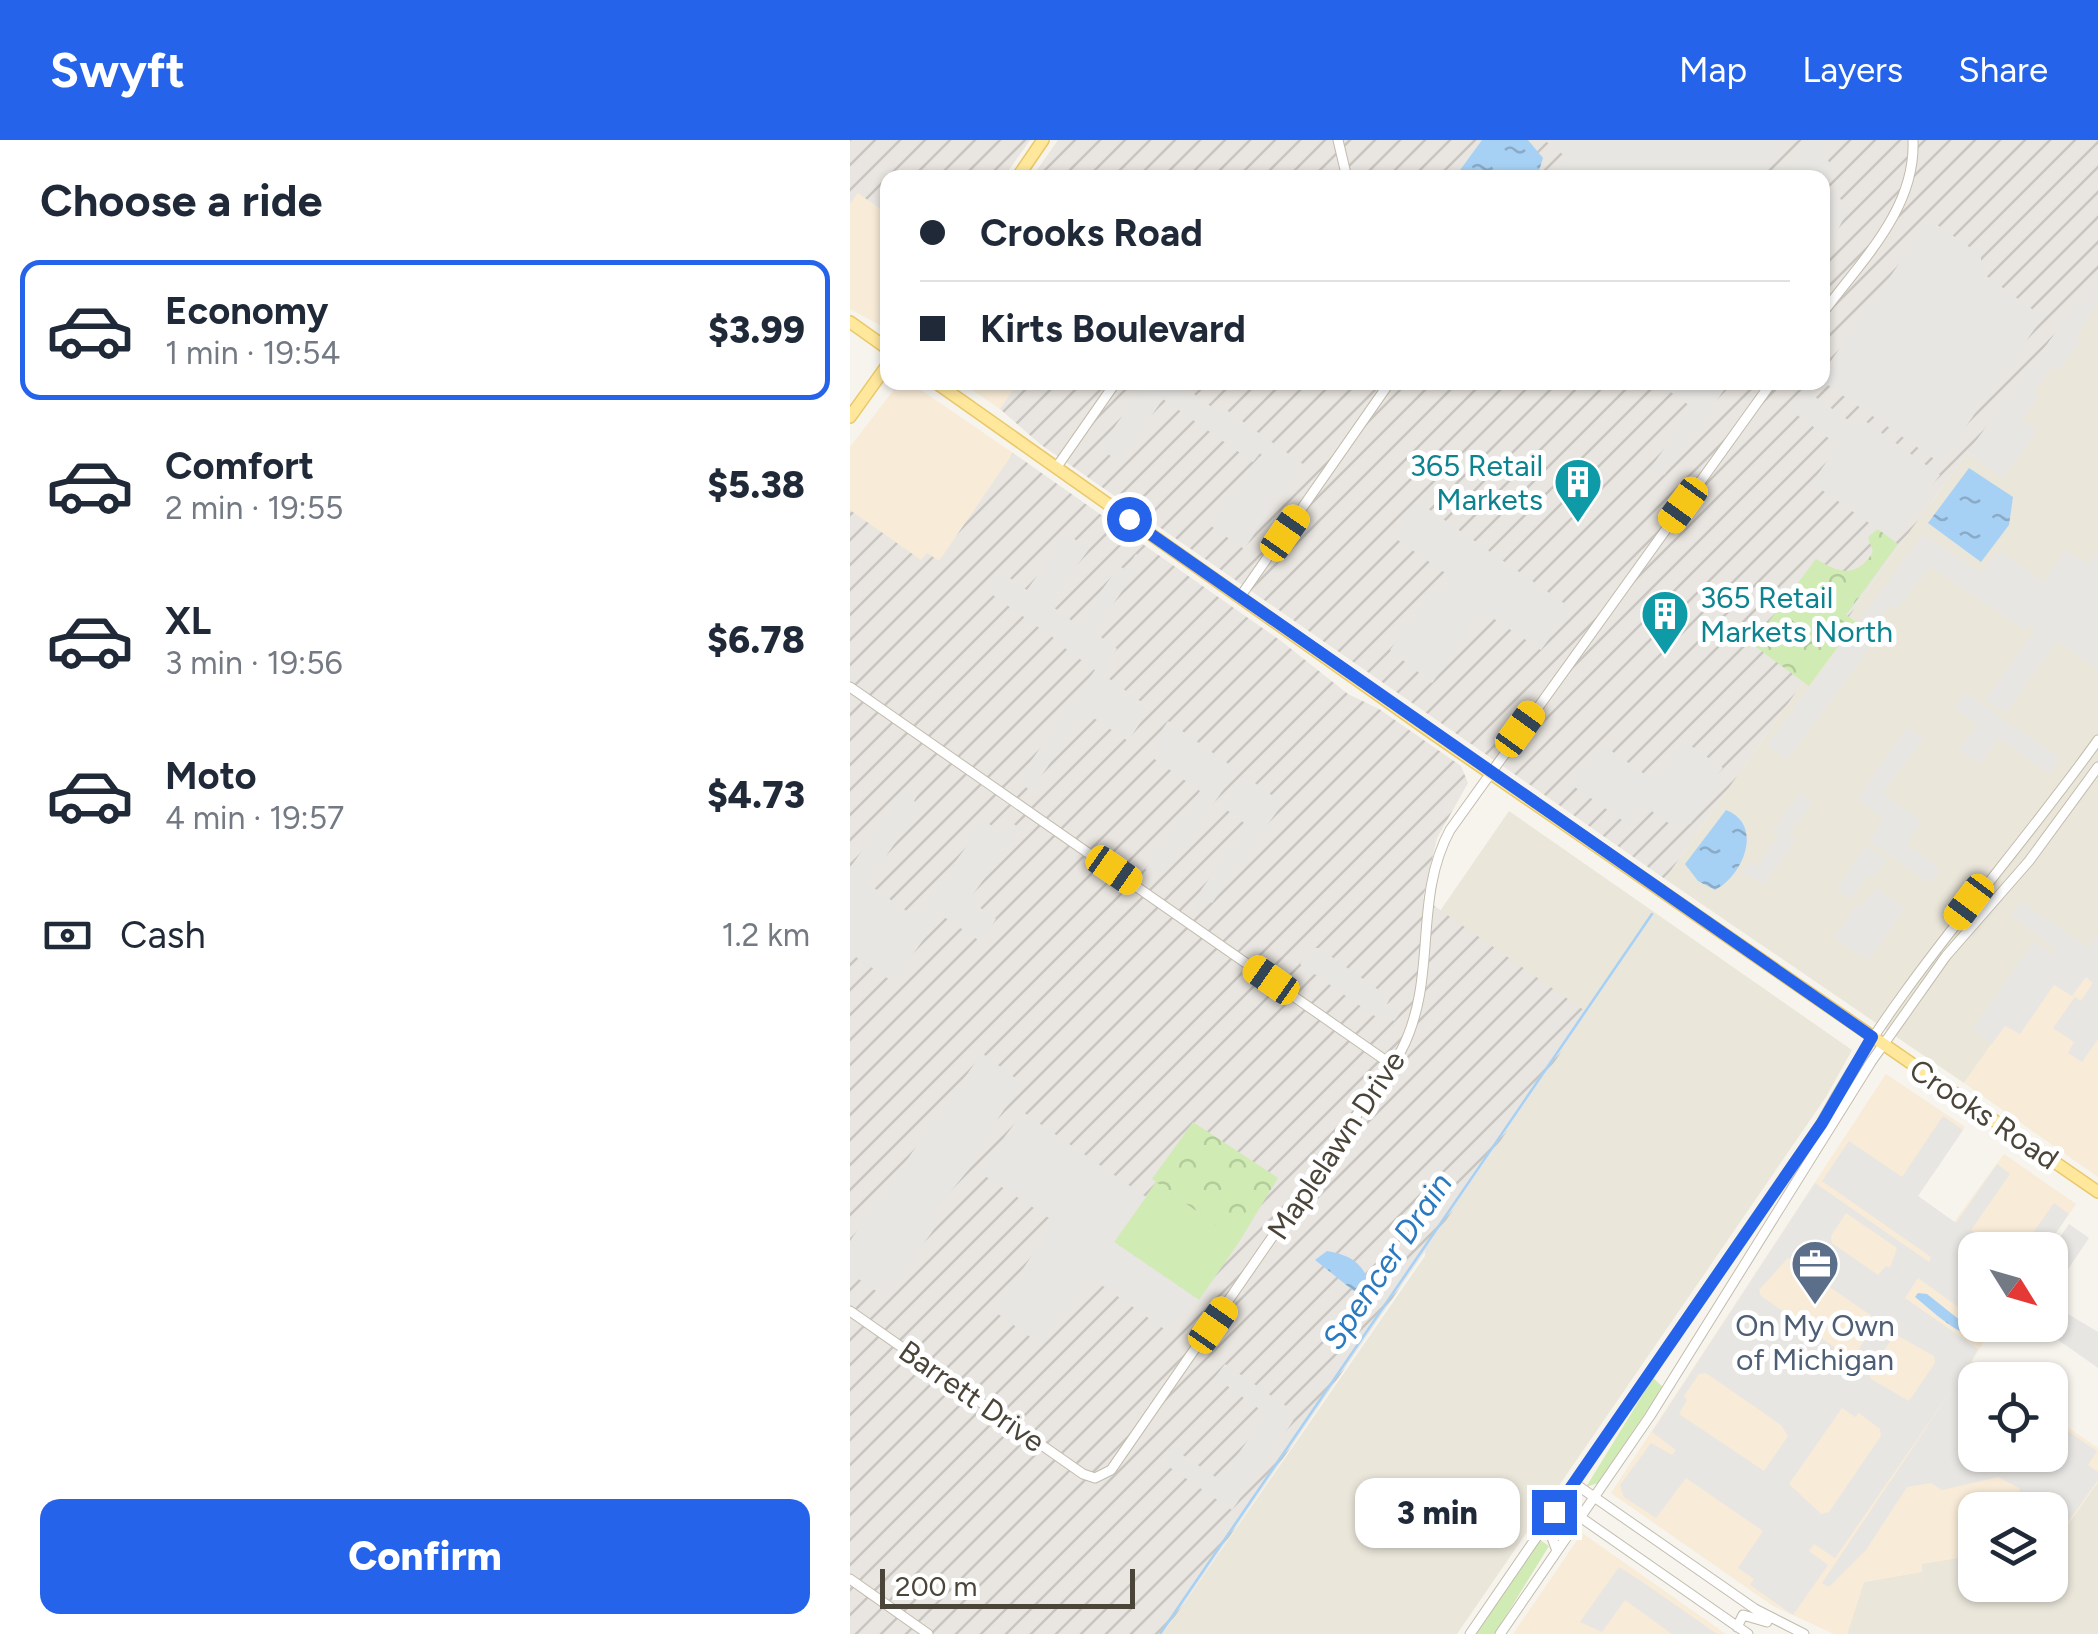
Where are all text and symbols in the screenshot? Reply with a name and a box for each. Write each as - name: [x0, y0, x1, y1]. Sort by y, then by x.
- text: Swyft: [50, 41, 185, 99]
- text: Map: [1679, 49, 1747, 91]
- text: Layers: [1802, 49, 1903, 91]
- text: Share: [1958, 49, 2048, 91]
- text: Choose a ride: [40, 173, 322, 227]
- text: Crooks Road: [980, 210, 1203, 256]
- icon: car: [45, 285, 135, 375]
- text: Economy: [165, 288, 328, 334]
- text: Kirts Boulevard: [980, 306, 1246, 352]
- text: $3.99: [708, 307, 805, 353]
- text: 1 min · 19:54: [165, 334, 340, 372]
- icon: car: [45, 440, 135, 530]
- text: Comfort: [165, 443, 314, 489]
- place label: 365 Retail Markets: [1410, 447, 1543, 518]
- building icon: 365 Retail Markets: [1552, 456, 1604, 524]
- text: $5.38: [707, 462, 805, 508]
- car: [1653, 472, 1713, 538]
- text: 2 min · 19:55: [165, 489, 343, 527]
- route start: [1107, 497, 1152, 542]
- car: [1256, 500, 1314, 566]
- place label: 365 Retail Markets North: [1700, 579, 1893, 650]
- building icon: 365 Retail Markets North: [1639, 588, 1691, 656]
- icon: car: [45, 595, 135, 685]
- text: XL: [165, 598, 211, 644]
- text: $6.78: [707, 617, 805, 663]
- text: 3 min · 19:56: [165, 644, 343, 682]
- car: [1490, 696, 1550, 762]
- icon: car: [45, 750, 135, 840]
- text: Moto: [165, 753, 257, 799]
- text: $4.73: [707, 772, 805, 818]
- text: 4 min · 19:57: [165, 799, 344, 837]
- car: [1081, 841, 1147, 899]
- car: [1939, 869, 1999, 935]
- icon: cash: [40, 908, 95, 963]
- text: Cash: [120, 912, 206, 958]
- text: 1.2 km: [722, 916, 810, 954]
- car: [1238, 951, 1304, 1009]
- street label: Maplelawn Drive: [1259, 1043, 1413, 1247]
- street label: Crooks Road: [1903, 1051, 2065, 1177]
- water label: Spencer Drain: [1314, 1166, 1460, 1356]
- north arrow: [1958, 1232, 2068, 1342]
- map controls: [1958, 1232, 2068, 1602]
- office icon: On My Own of Michigan: [1789, 1238, 1841, 1306]
- car: [1184, 1292, 1242, 1358]
- place label: On My Own of Michigan: [1735, 1307, 1895, 1378]
- street label: Barrett Drive: [892, 1332, 1052, 1460]
- button: locate: [1958, 1362, 2068, 1472]
- callout: 3 min: [1354, 1477, 1519, 1547]
- route end: [1532, 1490, 1577, 1535]
- button: layers: [1958, 1492, 2068, 1602]
- text: 3 min: [1397, 1494, 1478, 1532]
- button: Confirm: [40, 1499, 810, 1614]
- scale bar: [880, 1564, 1135, 1608]
- text: 200 m: [895, 1569, 977, 1603]

